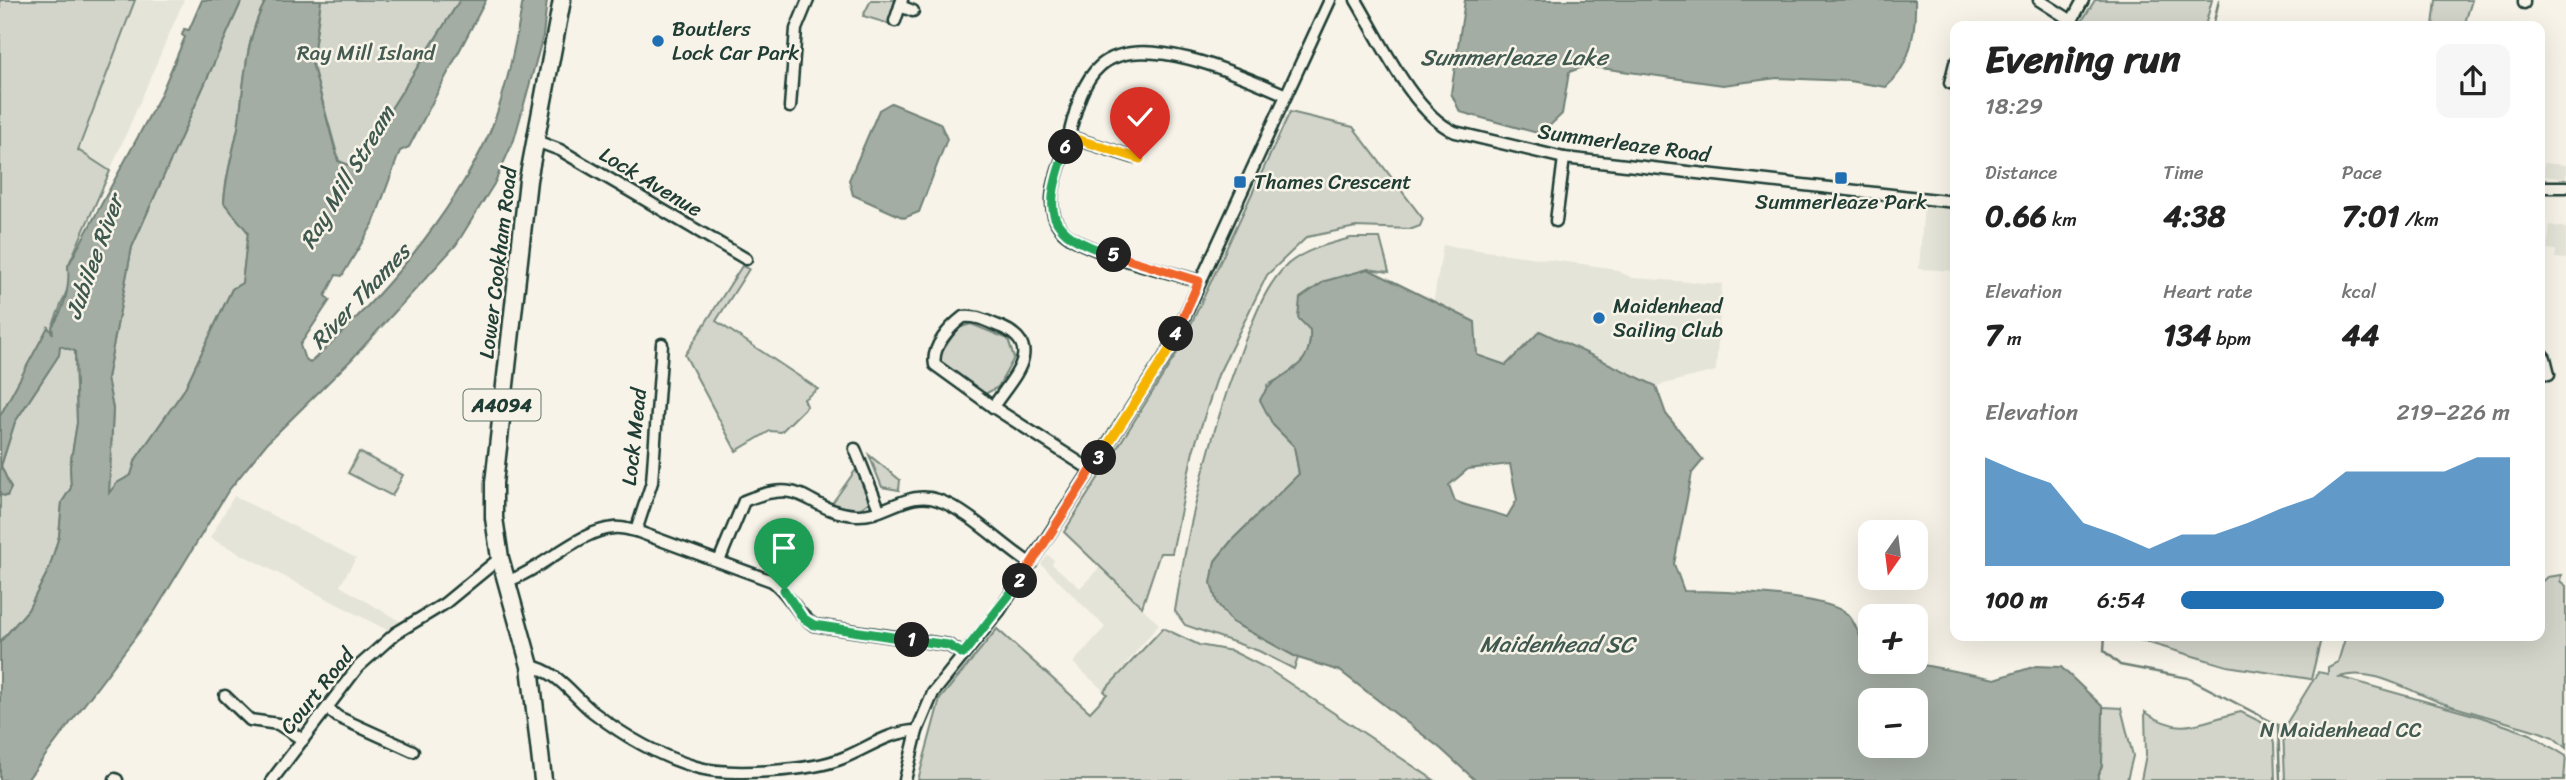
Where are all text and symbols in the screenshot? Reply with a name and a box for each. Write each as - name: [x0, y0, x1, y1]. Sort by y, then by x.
- place label: Boutlers Lock Car Park: [672, 10, 800, 72]
- text: Evening run: [1985, 26, 2181, 93]
- marker: Boutlers Lock Car Park: [650, 33, 666, 49]
- park label: Ray Mill Island: [297, 34, 437, 72]
- water label: Summerleaze Lake: [1420, 37, 1610, 78]
- button: share: [2436, 44, 2510, 118]
- text: 18:29: [1985, 86, 2043, 127]
- pin: [1110, 87, 1170, 159]
- water label: Ray Mill Stream: [288, 96, 408, 257]
- icon: check: [1121, 98, 1159, 136]
- street label: Summerleaze Road: [1535, 112, 1715, 174]
- pin: 6: [1048, 130, 1084, 164]
- text: 6: [1060, 130, 1071, 163]
- street label: Lock Avenue: [592, 136, 710, 228]
- text: Distance: [1985, 156, 2057, 189]
- text: Time: [2163, 156, 2204, 189]
- text: Pace: [2342, 156, 2382, 189]
- street label: Lower Cookham Road: [467, 163, 529, 361]
- place label: Thames Crescent: [1254, 163, 1411, 201]
- marker: Summerleaze Park: [1833, 170, 1849, 186]
- marker: Thames Crescent: [1232, 174, 1248, 190]
- place label: Summerleaze Park: [1755, 183, 1928, 221]
- water label: Jubilee River: [53, 185, 137, 325]
- text: 0.66: [1985, 189, 2047, 243]
- text: 4:38: [2163, 189, 2226, 243]
- text: 7:01: [2342, 189, 2400, 243]
- text: km: [2047, 203, 2077, 236]
- text: /km: [2400, 203, 2439, 236]
- water label: River Thames: [300, 232, 423, 359]
- pin: 5: [1096, 238, 1132, 272]
- text: 5: [1108, 238, 1119, 271]
- text: Elevation: [1985, 275, 2062, 308]
- text: Heart rate: [2163, 275, 2253, 308]
- text: kcal: [2342, 275, 2376, 308]
- place label: Maidenhead Sailing Club: [1613, 287, 1724, 349]
- text: 7: [1985, 308, 2002, 362]
- text: 134: [2163, 308, 2211, 362]
- text: 44: [2342, 308, 2379, 362]
- marker: Maidenhead Sailing Club: [1591, 310, 1607, 326]
- pin: 4: [1158, 316, 1194, 352]
- text: 4: [1170, 317, 1181, 350]
- text: m: [2002, 322, 2022, 355]
- text: bpm: [2211, 322, 2251, 355]
- street label: Lock Mead: [610, 384, 658, 488]
- road number: A4094: [463, 390, 540, 420]
- text: Elevation: [1985, 392, 2078, 433]
- text: 219–226 m: [2396, 392, 2510, 433]
- pin: 3: [1082, 440, 1116, 476]
- text: 3: [1093, 441, 1104, 474]
- pin: [754, 518, 814, 590]
- north arrow: [1858, 520, 1928, 590]
- map controls: [1858, 520, 1928, 758]
- icon: arrive: [765, 529, 803, 567]
- pin: 2: [1002, 564, 1038, 598]
- text: 2: [1014, 564, 1025, 597]
- text: 100 m: [1985, 580, 2048, 621]
- text: 6:54: [2097, 580, 2145, 621]
- button: +: [1858, 604, 1928, 674]
- pin: 1: [894, 622, 930, 658]
- text: 1: [907, 623, 916, 656]
- water label: Maidenhead SC: [1480, 624, 1638, 665]
- street label: Court Road: [270, 638, 365, 743]
- button: −: [1858, 688, 1928, 758]
- park label: N Maidenhead CC: [2260, 711, 2422, 749]

